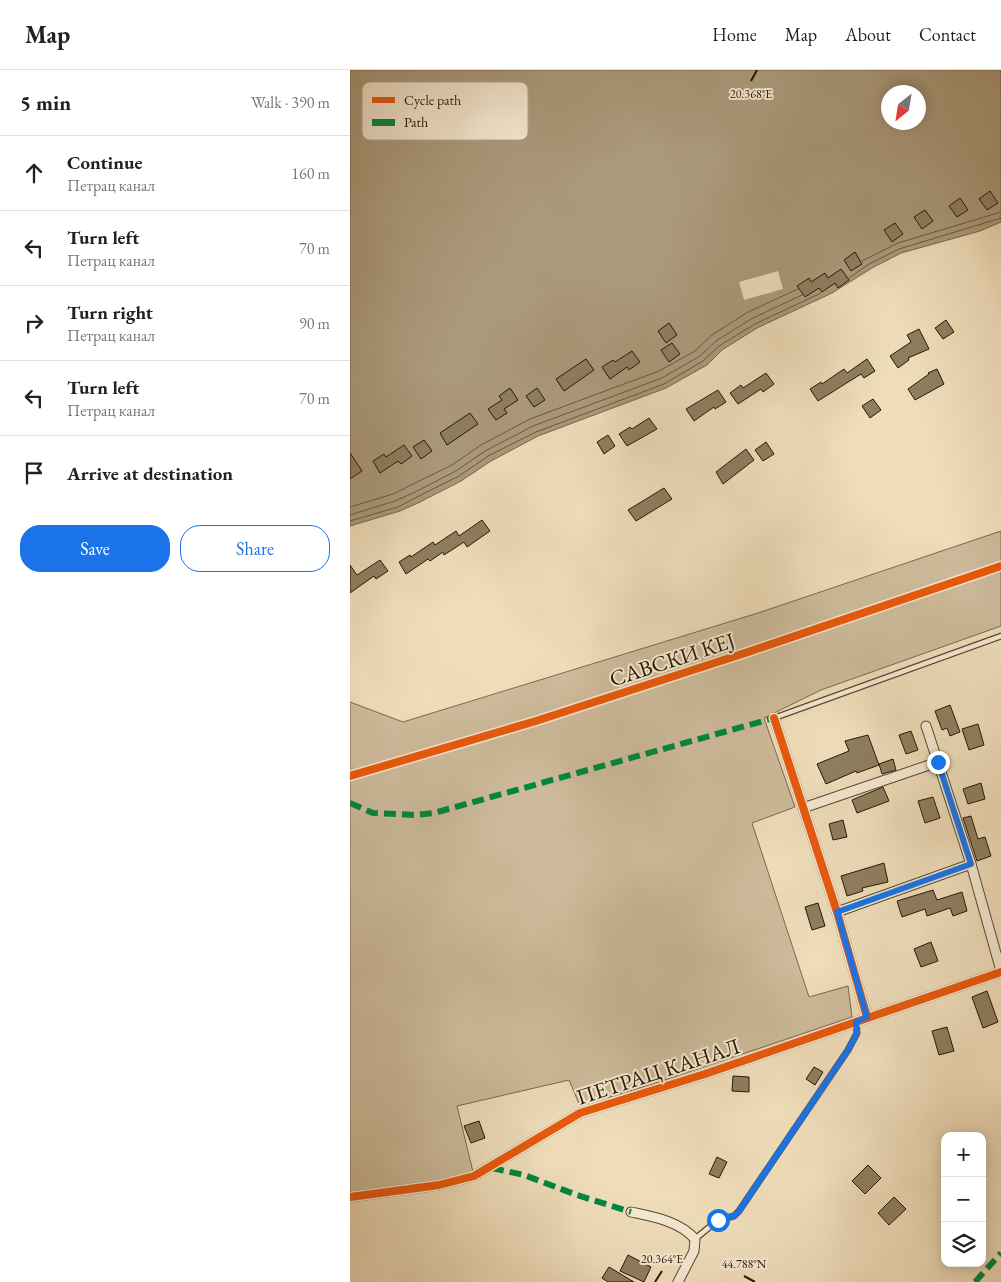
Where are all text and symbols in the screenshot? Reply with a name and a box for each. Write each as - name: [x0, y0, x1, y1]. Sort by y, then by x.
- text: Map: [25, 19, 70, 50]
- text: Home: [712, 23, 757, 46]
- text: Map: [785, 23, 817, 46]
- text: About: [845, 23, 891, 46]
- text: Contact: [919, 23, 976, 46]
- legend: [362, 82, 528, 140]
- north arrow: [881, 85, 926, 130]
- text: 20.368°E: [730, 86, 772, 102]
- text: 5 min: [20, 89, 71, 116]
- text: Cycle path: [404, 91, 461, 109]
- text: Walk · 390 m: [251, 92, 330, 113]
- text: Path: [404, 113, 428, 131]
- text: Continue: [67, 150, 142, 175]
- icon: ahead: [20, 159, 48, 187]
- text: 160 m: [291, 163, 330, 184]
- text: Петрац канал: [67, 175, 155, 196]
- text: Turn left: [67, 225, 139, 250]
- icon: left: [20, 234, 48, 262]
- text: 70 m: [299, 238, 330, 259]
- text: Петрац канал: [67, 250, 155, 271]
- text: Turn right: [67, 300, 153, 325]
- icon: right: [20, 309, 48, 337]
- text: 90 m: [299, 313, 330, 334]
- text: Петрац канал: [67, 325, 155, 346]
- text: Turn left: [67, 375, 139, 400]
- icon: left: [20, 384, 48, 412]
- text: 70 m: [299, 388, 330, 409]
- text: Петрац канал: [67, 400, 155, 421]
- icon: arrive: [20, 459, 48, 487]
- text: Arrive at destination: [67, 461, 233, 486]
- button: Save: [20, 525, 170, 572]
- button: Share: [180, 525, 330, 572]
- street label: САВСКИ КЕЈ: [606, 626, 739, 693]
- route end: [927, 751, 950, 774]
- street label: ПЕТРАЦ КАНАЛ: [572, 1031, 744, 1112]
- map controls: [941, 1132, 986, 1267]
- button: +: [941, 1132, 986, 1177]
- button: −: [941, 1177, 986, 1222]
- route start: [707, 1209, 730, 1232]
- button: layers: [941, 1222, 986, 1267]
- text: 20.364°E: [641, 1251, 683, 1267]
- text: 44.788°N: [722, 1256, 767, 1272]

